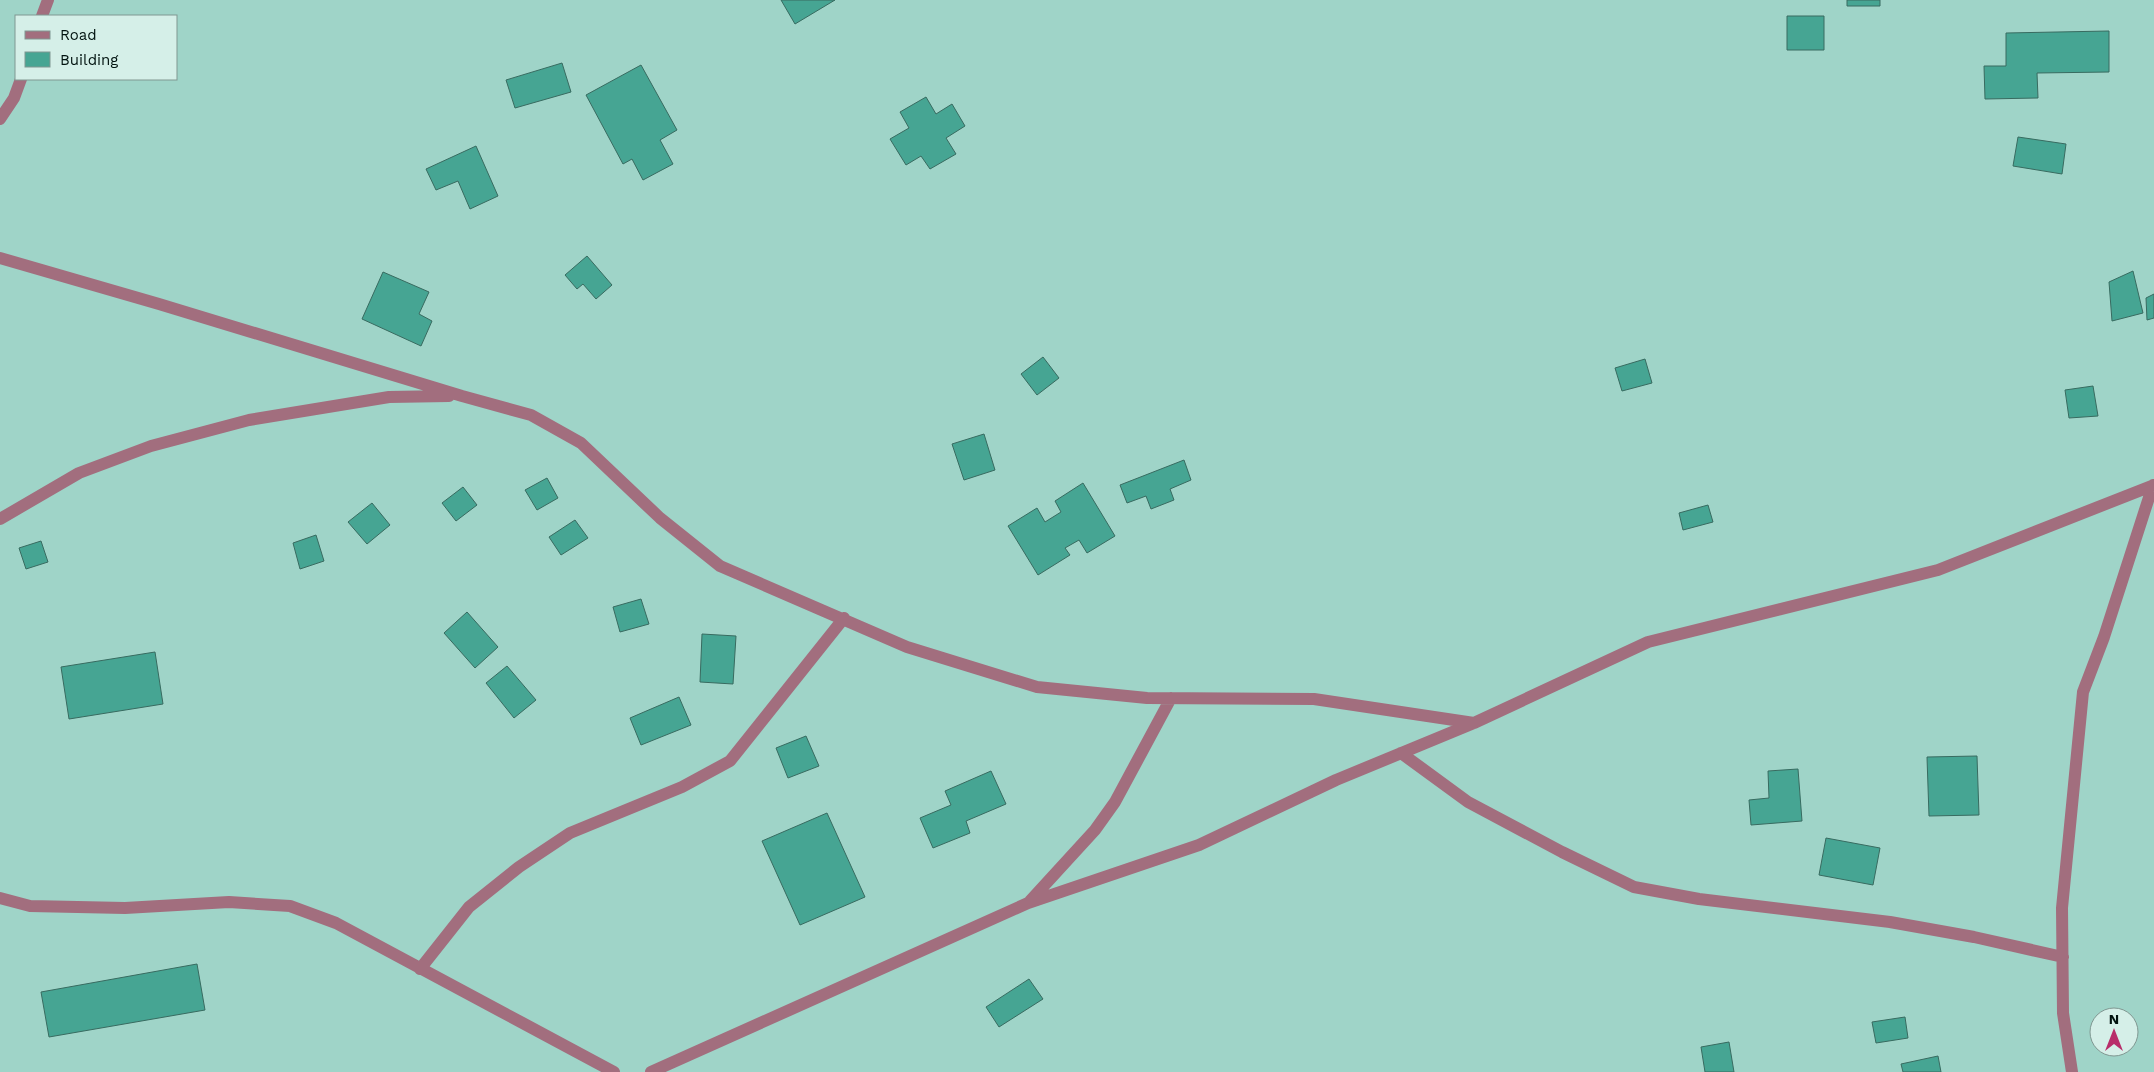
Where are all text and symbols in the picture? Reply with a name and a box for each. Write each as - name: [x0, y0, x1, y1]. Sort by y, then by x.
- legend: [15, 15, 178, 80]
- text: Road: [60, 26, 97, 44]
- text: Building: [60, 51, 118, 69]
- north arrow: [2089, 1007, 2139, 1057]
- text: N: [2109, 1011, 2119, 1027]

